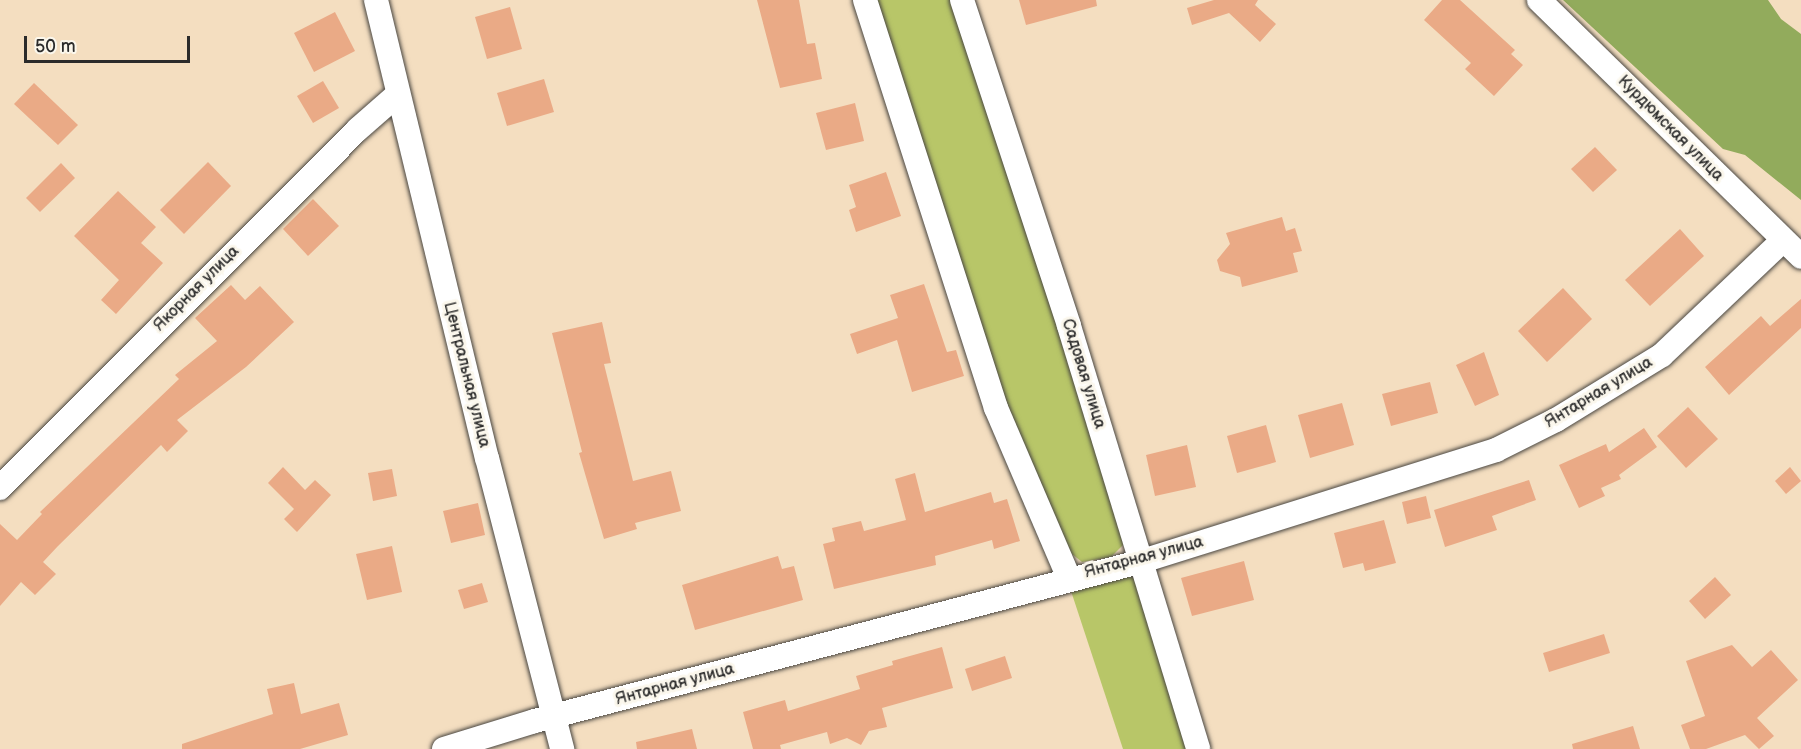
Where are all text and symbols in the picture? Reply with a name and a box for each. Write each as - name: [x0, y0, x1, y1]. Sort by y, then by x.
- scale bar: [27, 24, 194, 62]
- text: 50 m: [35, 36, 76, 57]
- street label: Курдюмская улица: [1613, 72, 1727, 186]
- street label: Якорная улица: [150, 242, 244, 336]
- street label: Центральная улица: [439, 300, 493, 450]
- street label: Садовая улица: [1057, 317, 1109, 431]
- street label: Янтарная улица: [1542, 353, 1656, 433]
- street label: Янтарная улица: [1083, 533, 1205, 583]
- street label: Янтарная улица: [614, 660, 736, 710]

